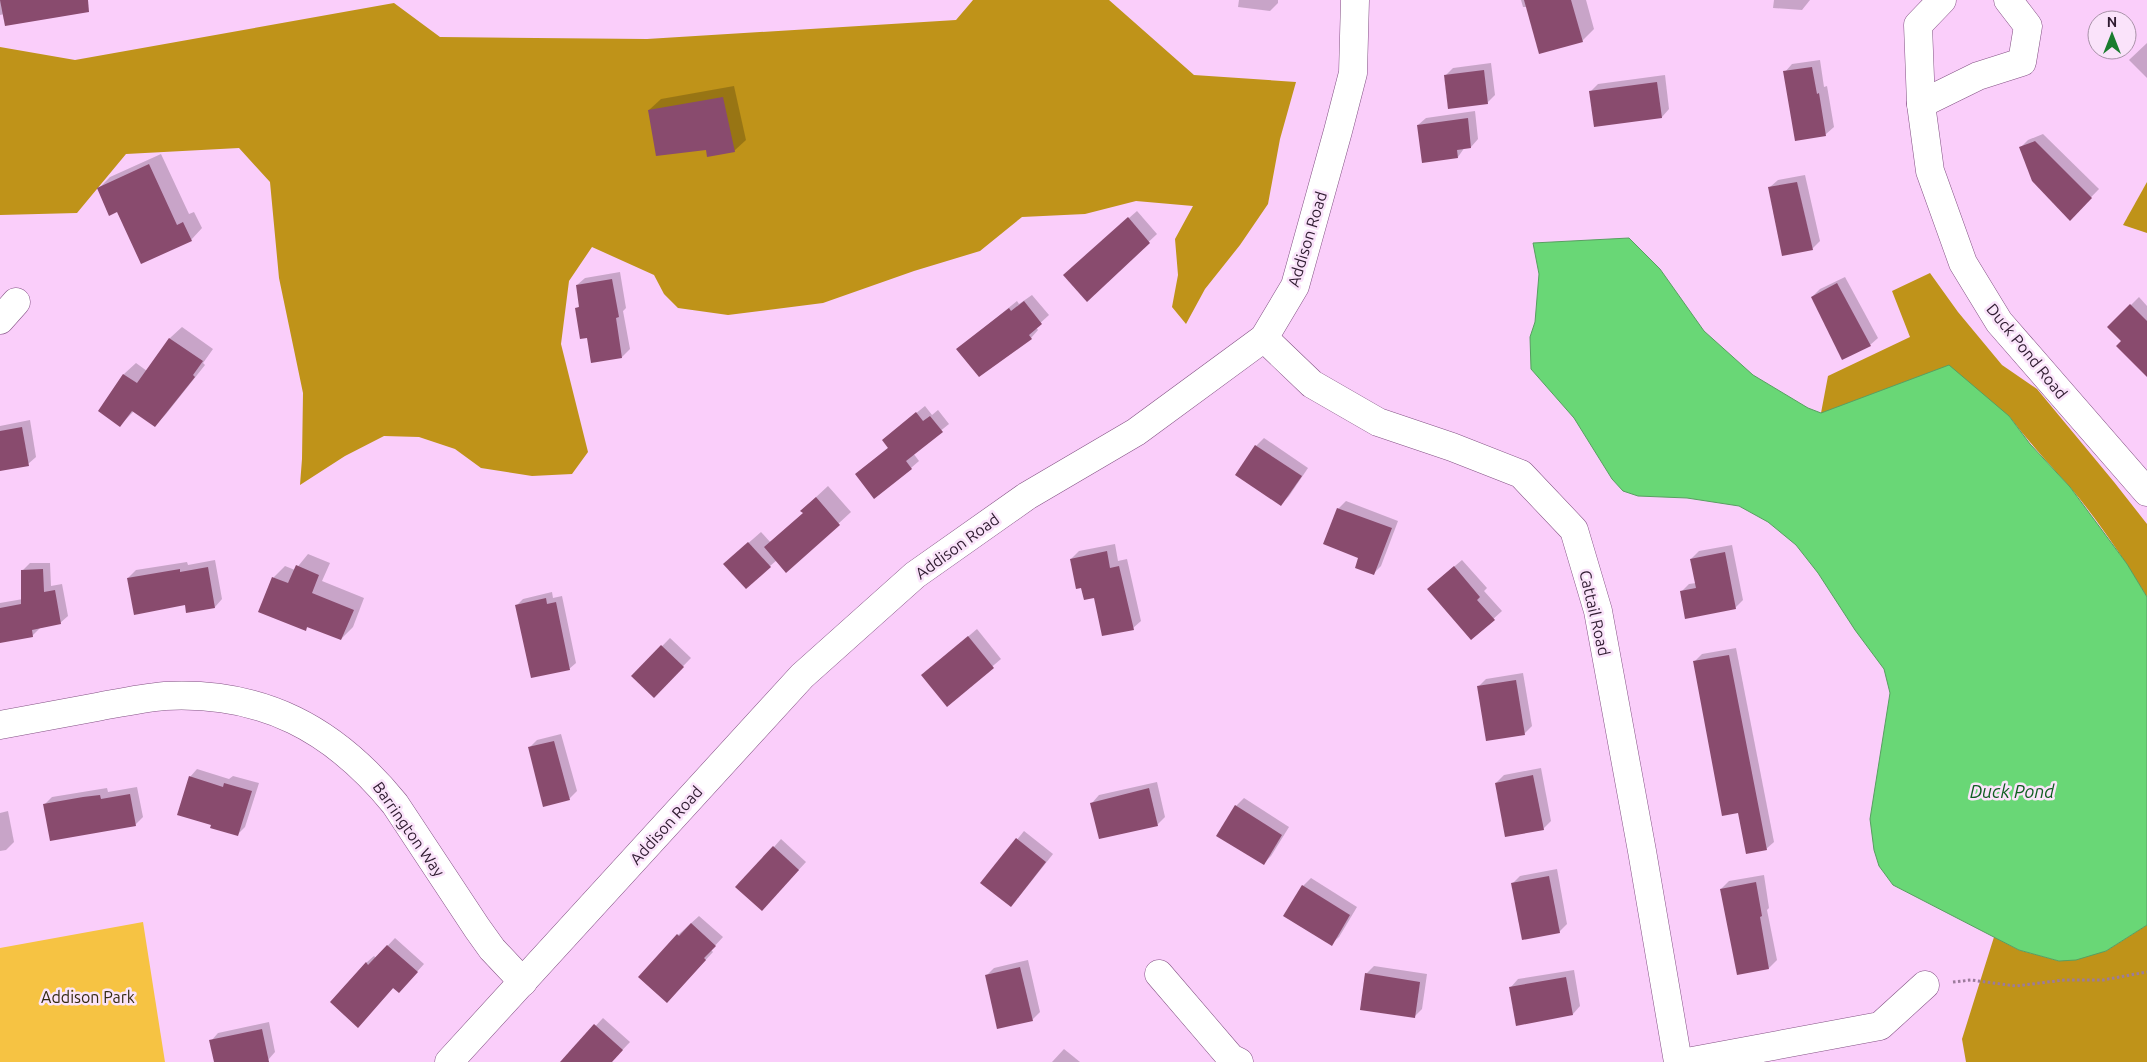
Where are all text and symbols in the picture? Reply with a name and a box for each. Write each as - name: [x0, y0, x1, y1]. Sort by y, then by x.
- north arrow: [2087, 10, 2137, 60]
- text: N: [2107, 14, 2117, 30]
- street label: Addison Road: [1284, 189, 1330, 289]
- street label: Duck Pond Road: [1983, 300, 2071, 402]
- street label: Addison Road: [912, 510, 1002, 582]
- street label: Cattail Road: [1576, 568, 1614, 658]
- street label: Barrington Way: [370, 778, 449, 880]
- water label: Duck Pond: [1970, 781, 2055, 801]
- street label: Addison Road: [626, 782, 706, 868]
- park label: Addison Park: [41, 988, 135, 1006]

